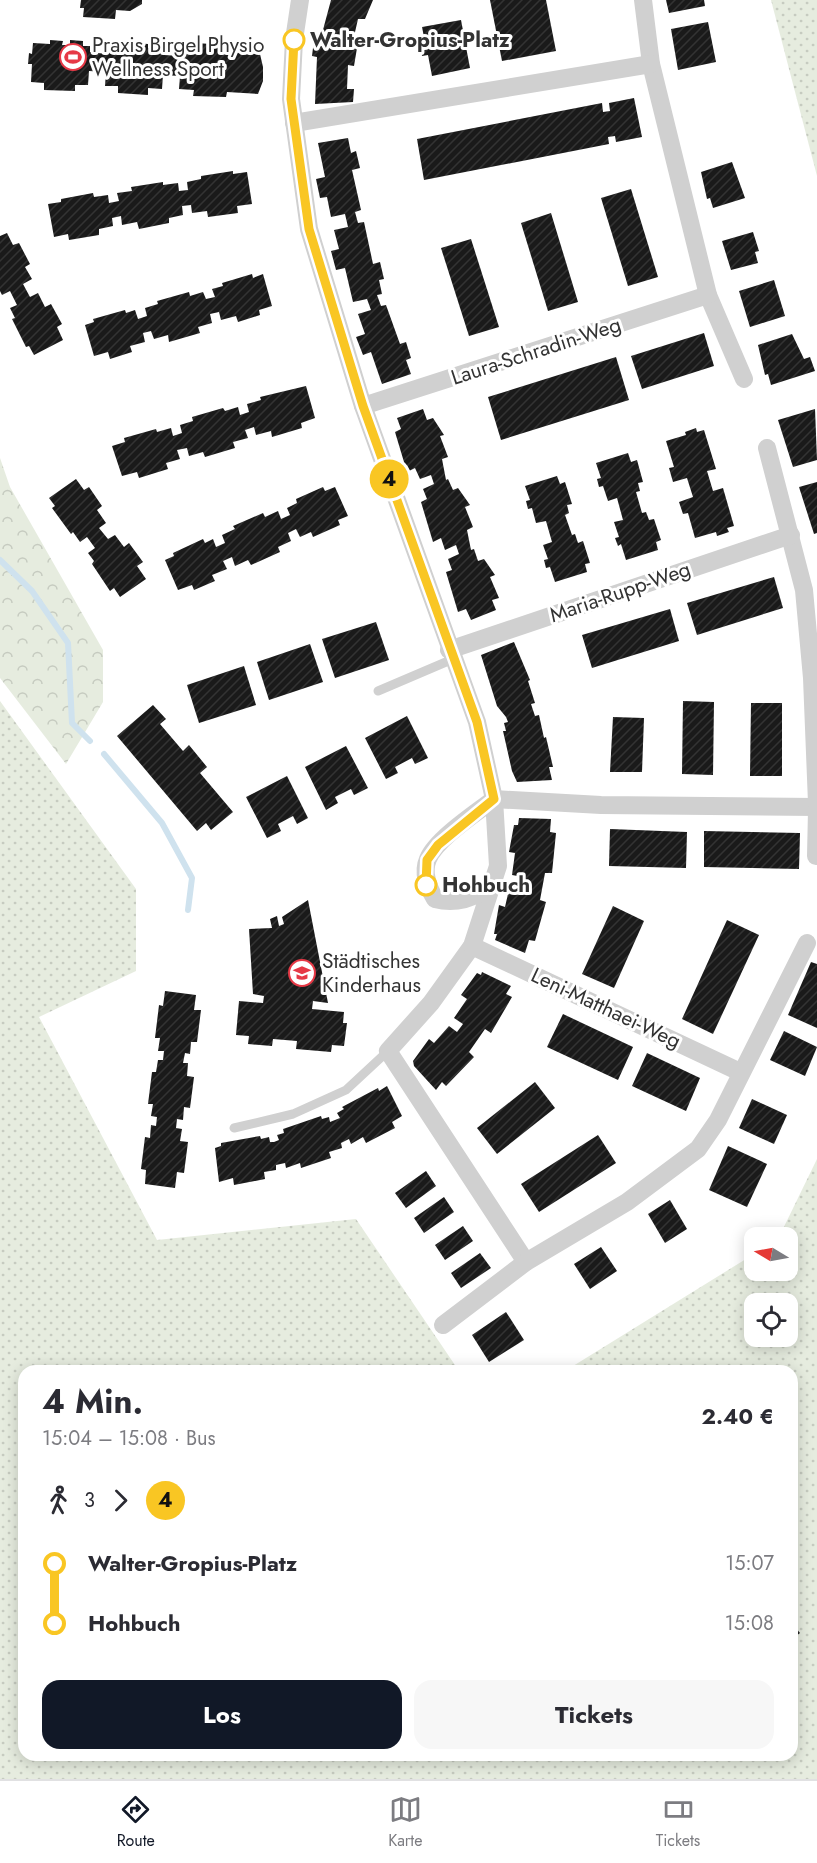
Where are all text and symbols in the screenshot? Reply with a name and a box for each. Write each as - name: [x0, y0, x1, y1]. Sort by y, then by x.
- place label: Walter-Gropius-Platz: [310, 25, 510, 55]
- marker: Walter-Gropius-Platz: [283, 29, 305, 51]
- place label: Praxis Birgel Physio Wellness Sport: [92, 30, 264, 84]
- sports icon: Praxis Birgel Physio Wellness Sport: [58, 42, 88, 72]
- street label: Laura-Schradin-Weg: [447, 309, 625, 393]
- line badge: 4: [370, 460, 408, 498]
- text: 4: [382, 464, 396, 494]
- street label: Maria-Rupp-Weg: [545, 554, 695, 630]
- place label: Hohbuch: [442, 870, 530, 900]
- marker: Hohbuch: [415, 874, 437, 896]
- place label: Städtisches Kinderhaus: [322, 946, 421, 1000]
- school or university icon: Städtisches Kinderhaus: [287, 958, 317, 988]
- street label: Leni-Matthaei-Weg: [526, 960, 686, 1056]
- north arrow: [744, 1227, 798, 1281]
- map controls: [744, 1227, 798, 1347]
- button: locate: [744, 1293, 798, 1347]
- text: 4 Min.: [42, 1378, 143, 1425]
- text: 2.40 €: [702, 1400, 774, 1432]
- text: 15:04 – 15:08 · Bus: [42, 1424, 216, 1453]
- icon: walk: [42, 1484, 75, 1517]
- icon: forward: [104, 1484, 137, 1517]
- text: 4: [158, 1485, 173, 1515]
- text: 3: [84, 1486, 95, 1515]
- text: Walter-Gropius-Platz: [88, 1547, 297, 1579]
- text: 15:07: [725, 1549, 774, 1578]
- text: Hohbuch: [88, 1607, 180, 1639]
- text: 15:08: [725, 1609, 774, 1638]
- button: Los: [42, 1680, 402, 1749]
- button: Tickets: [414, 1680, 774, 1749]
- tab: Route: [117, 1793, 155, 1852]
- tab: Karte: [388, 1793, 422, 1852]
- tab: Tickets: [656, 1793, 700, 1852]

